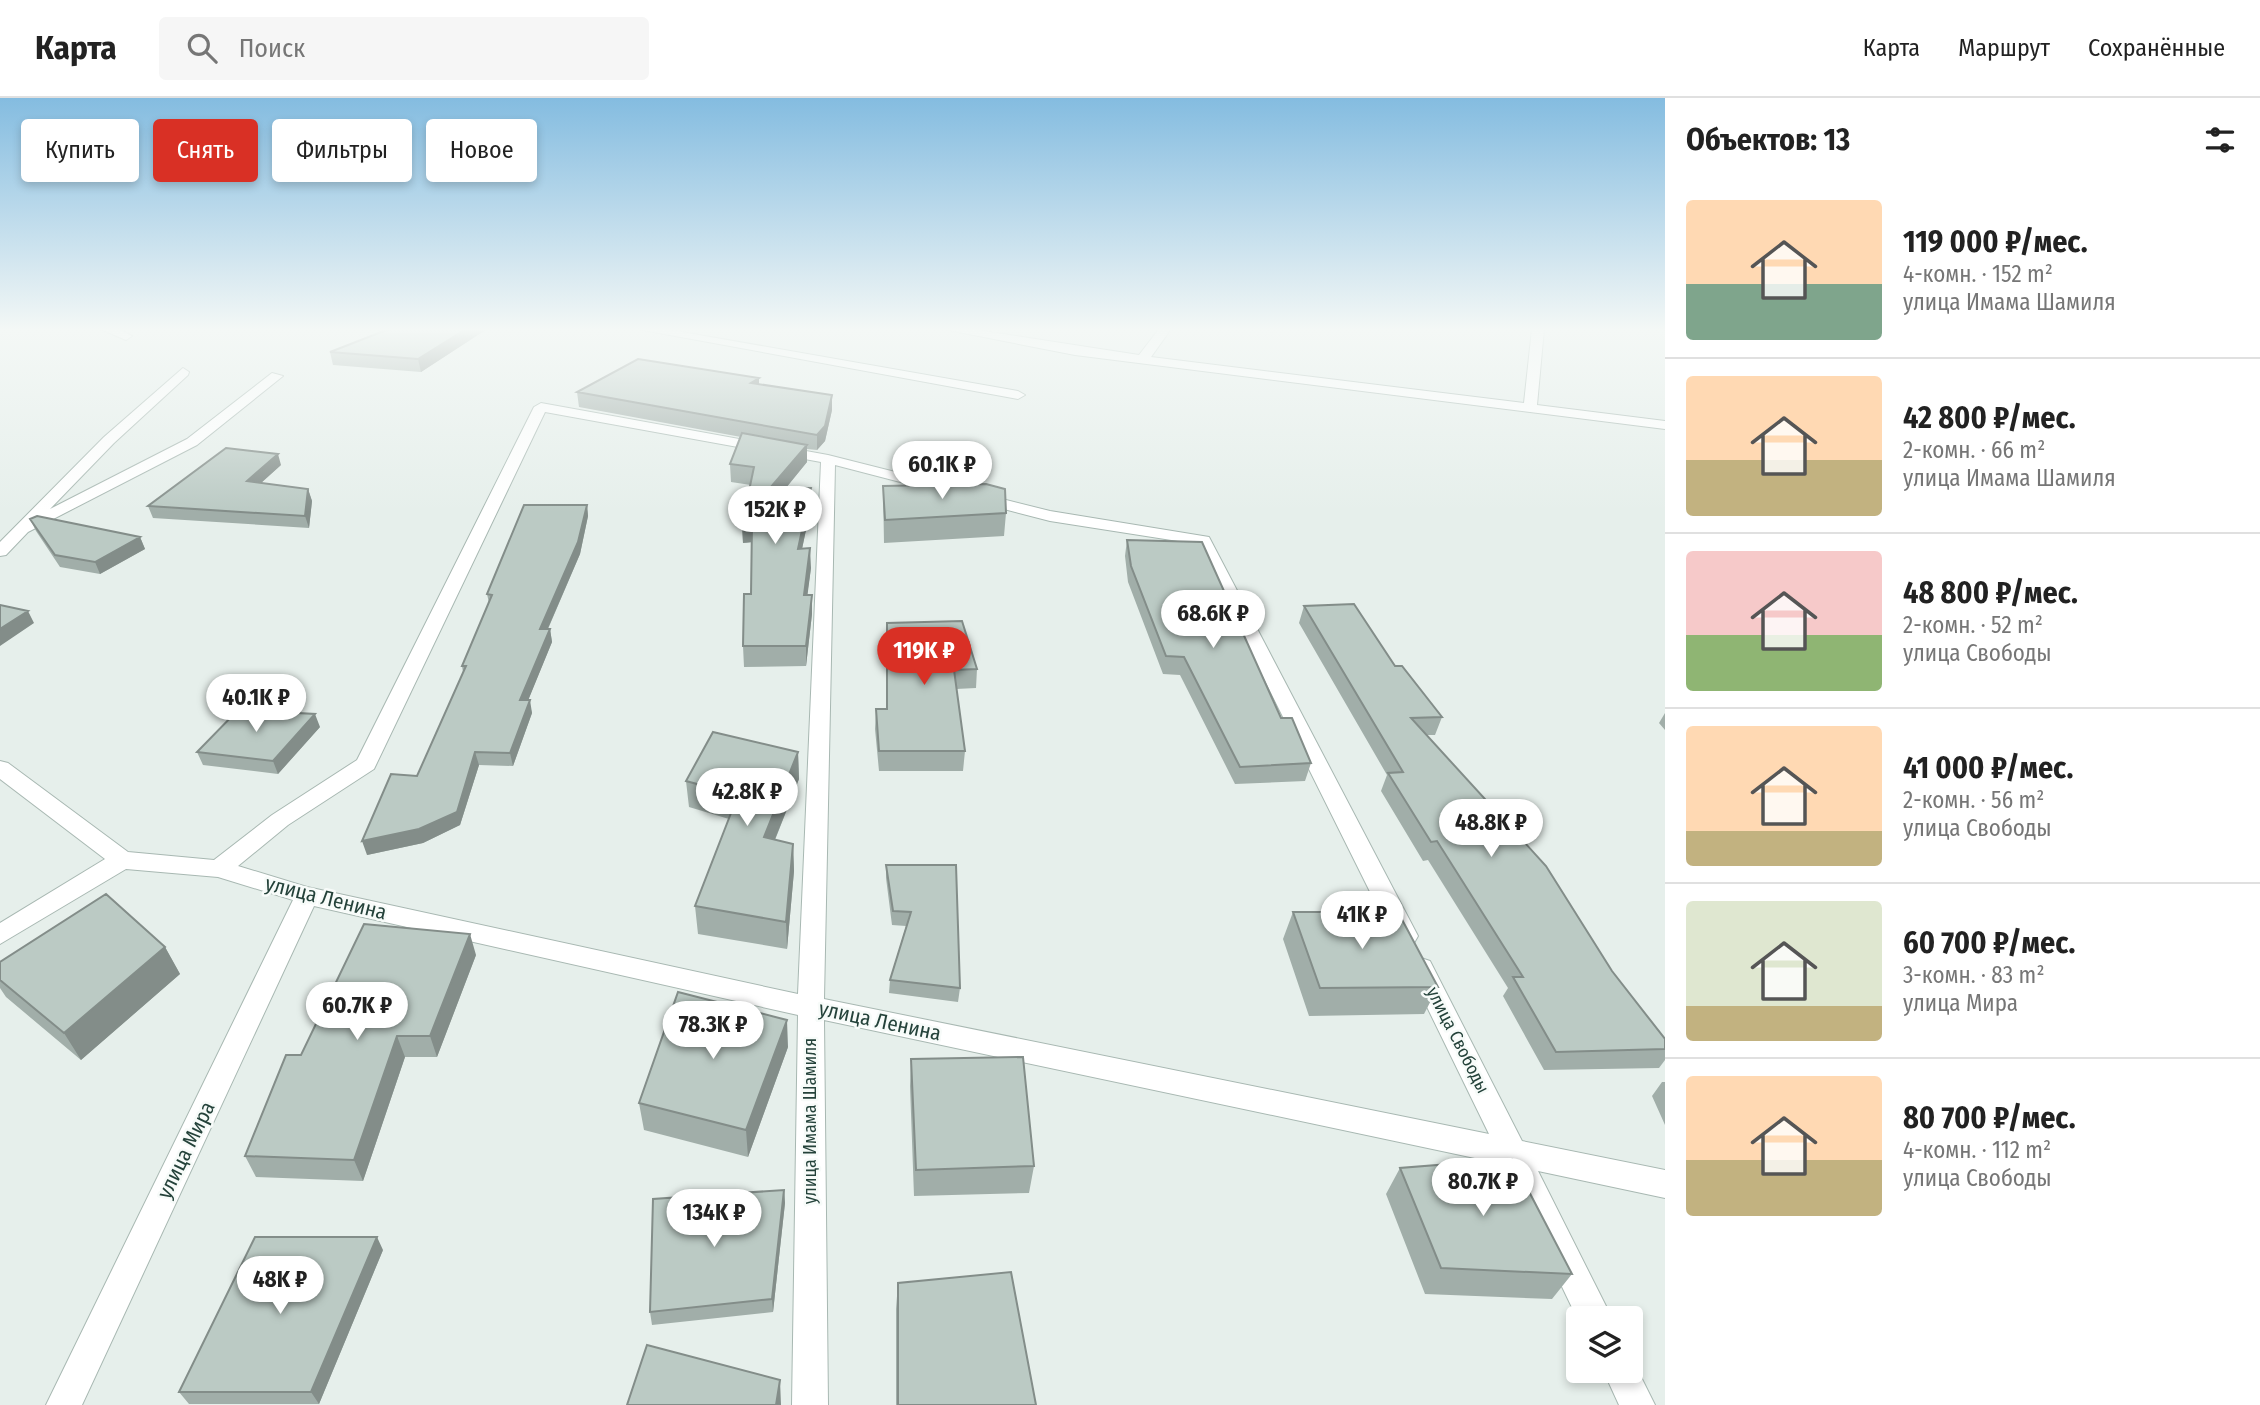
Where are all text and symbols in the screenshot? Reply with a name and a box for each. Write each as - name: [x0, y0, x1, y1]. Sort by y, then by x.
- search box: [159, 17, 649, 80]
- text: Карта: [35, 28, 117, 68]
- icon: search: [183, 29, 221, 67]
- text: Поиск: [239, 33, 305, 64]
- text: Карта: [1863, 34, 1920, 62]
- text: Маршрут: [1958, 34, 2050, 62]
- text: Сохранённые: [2088, 34, 2225, 62]
- chip: Купить: [21, 119, 139, 182]
- chip: Снять: [153, 119, 258, 182]
- chip: Фильтры: [272, 119, 412, 182]
- chip: Новое: [426, 119, 537, 182]
- icon: filters: [2201, 121, 2239, 159]
- text: Объектов: 13: [1686, 122, 1850, 158]
- text: 119 000 ₽/мес.: [1903, 224, 2088, 260]
- icon: home: [1742, 228, 1826, 312]
- text: 4-комн. · 152 m²: [1903, 260, 2053, 288]
- text: улица Имама Шамиля: [1903, 288, 2116, 316]
- text: 42 800 ₽/мес.: [1903, 400, 2076, 436]
- icon: home: [1742, 404, 1826, 488]
- text: 2-комн. · 66 m²: [1903, 436, 2045, 464]
- pin: 60.1K ₽: [877, 442, 1007, 501]
- text: 60.1K ₽: [908, 450, 976, 478]
- text: улица Имама Шамиля: [1903, 464, 2116, 492]
- pin: 152K ₽: [718, 486, 832, 546]
- text: 152K ₽: [744, 495, 806, 523]
- text: 48 800 ₽/мес.: [1903, 575, 2078, 611]
- icon: home: [1742, 579, 1826, 663]
- pin: 68.6K ₽: [1148, 590, 1278, 650]
- text: 68.6K ₽: [1177, 599, 1249, 627]
- text: 2-комн. · 52 m²: [1903, 611, 2043, 639]
- pin: 119K ₽: [867, 628, 981, 687]
- text: 119K ₽: [893, 636, 955, 664]
- text: улица Свободы: [1903, 639, 2052, 667]
- pin: 40.1K ₽: [191, 674, 321, 734]
- text: 40.1K ₽: [222, 683, 290, 711]
- text: 41 000 ₽/мес.: [1903, 750, 2073, 786]
- icon: home: [1742, 754, 1826, 838]
- pin: 42.8K ₽: [682, 768, 812, 828]
- text: 42.8K ₽: [712, 777, 782, 805]
- text: 2-комн. · 56 m²: [1903, 786, 2044, 814]
- pin: 48.8K ₽: [1426, 800, 1556, 859]
- text: 48.8K ₽: [1455, 808, 1527, 836]
- text: улица Свободы: [1903, 814, 2052, 842]
- street label: улица Ленина: [263, 870, 389, 926]
- pin: 41K ₽: [1313, 892, 1411, 951]
- text: 41K ₽: [1337, 900, 1387, 928]
- text: 60 700 ₽/мес.: [1903, 925, 2075, 961]
- icon: home: [1742, 929, 1826, 1013]
- text: 3-комн. · 83 m²: [1903, 961, 2045, 989]
- pin: 60.7K ₽: [292, 982, 422, 1042]
- street label: улица Свободы: [1422, 983, 1494, 1097]
- text: улица Мира: [1903, 989, 2018, 1017]
- text: 60.7K ₽: [322, 991, 392, 1019]
- street label: улица Ленина: [817, 995, 943, 1047]
- pin: 78.3K ₽: [648, 1002, 778, 1061]
- text: 78.3K ₽: [679, 1010, 747, 1038]
- street label: улица Имама Шамиля: [799, 1038, 821, 1204]
- street label: улица Мира: [151, 1097, 221, 1203]
- text: 80 700 ₽/мес.: [1903, 1100, 2076, 1136]
- icon: home: [1742, 1104, 1826, 1188]
- text: 4-комн. · 112 m²: [1903, 1136, 2051, 1164]
- pin: 80.7K ₽: [1418, 1158, 1548, 1218]
- text: улица Свободы: [1903, 1164, 2052, 1192]
- text: 80.7K ₽: [1448, 1167, 1518, 1195]
- pin: 134K ₽: [657, 1190, 771, 1249]
- text: 134K ₽: [683, 1198, 745, 1226]
- pin: 48K ₽: [231, 1256, 329, 1316]
- text: 48K ₽: [253, 1265, 307, 1293]
- map controls: [1566, 1306, 1643, 1383]
- button: layers: [1566, 1306, 1643, 1383]

